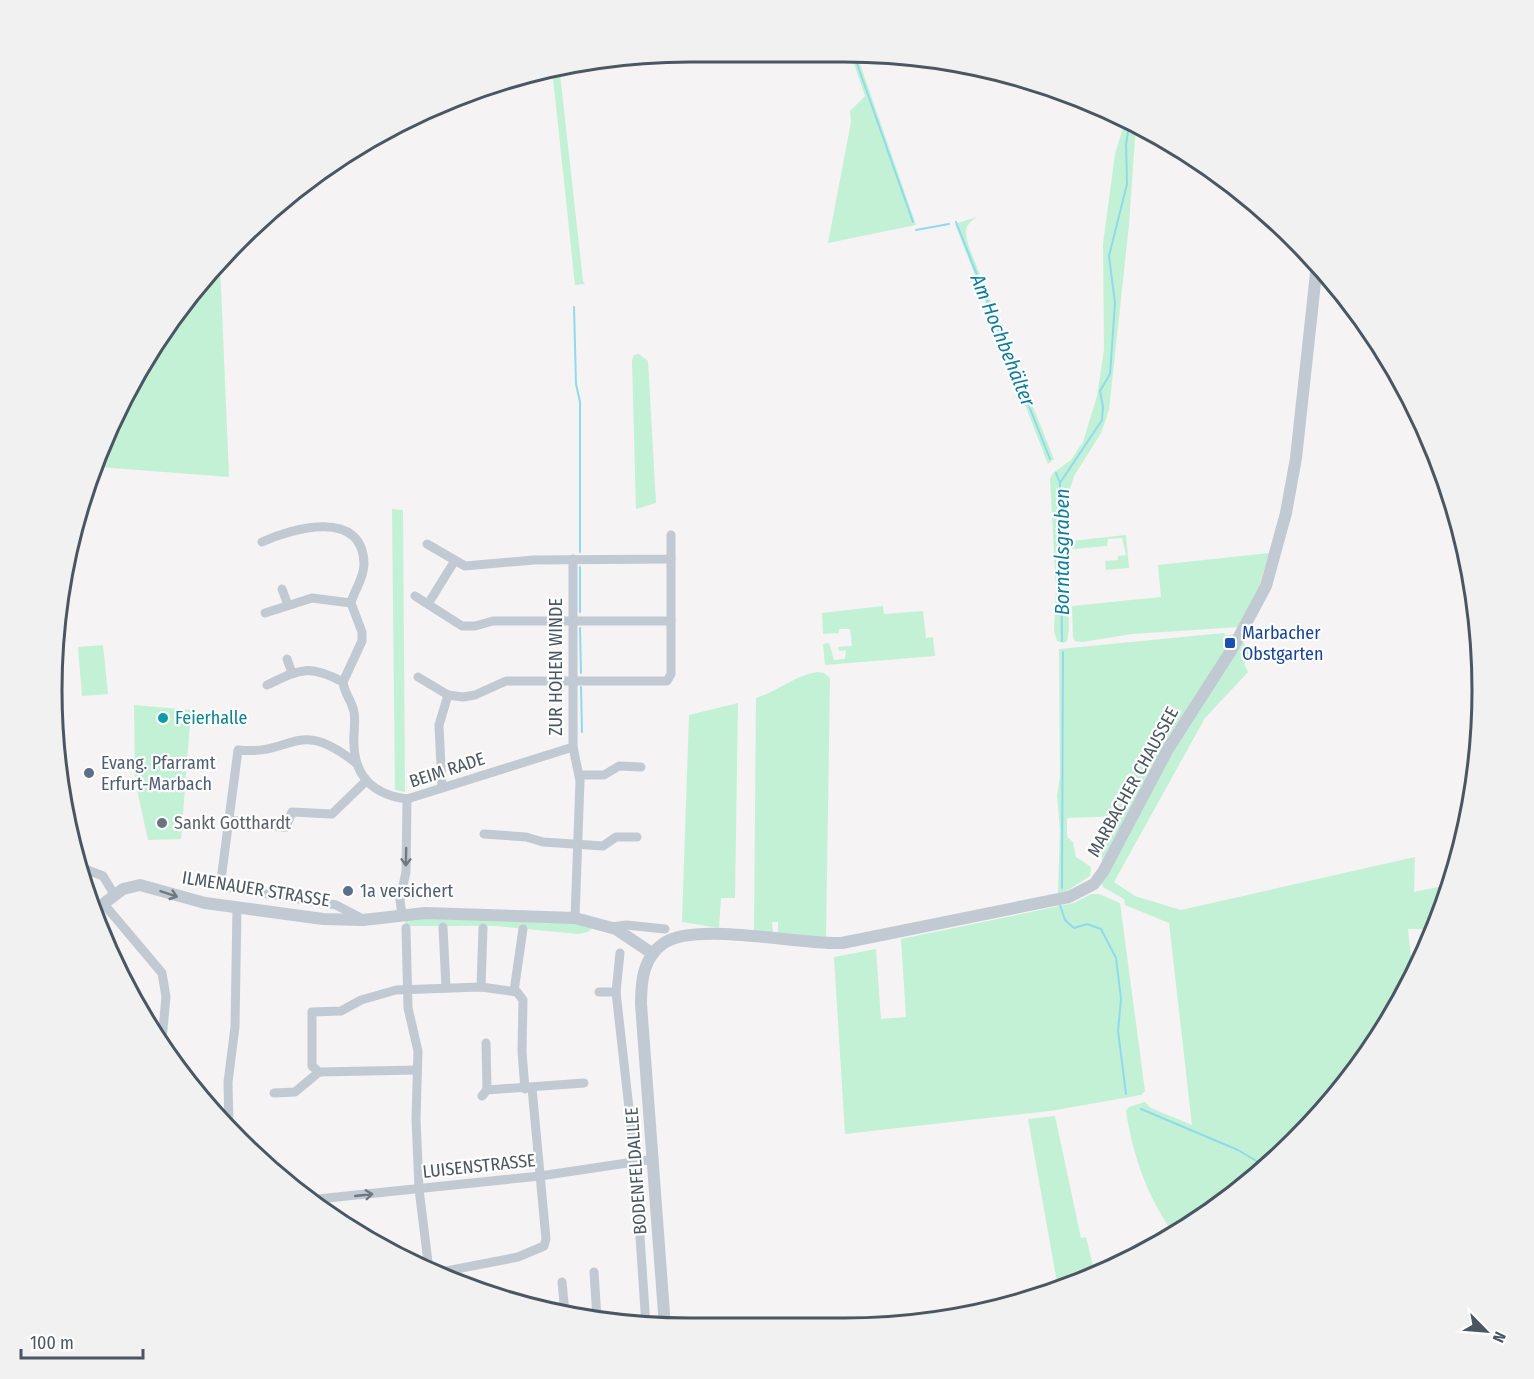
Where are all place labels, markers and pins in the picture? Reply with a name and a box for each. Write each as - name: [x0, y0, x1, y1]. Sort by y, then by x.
- place label: Marbacher Obstgarten: [1242, 622, 1323, 665]
- marker: Marbacher Obstgarten: [1223, 636, 1237, 650]
- place label: Feierhalle: [175, 707, 247, 729]
- marker: Feierhalle: [156, 711, 170, 725]
- place label: Evang. Pfarramt Erfurt-Marbach: [101, 752, 216, 795]
- marker: Evang. Pfarramt Erfurt-Marbach: [82, 766, 96, 780]
- place label: Sankt Gotthardt: [174, 812, 291, 834]
- marker: Sankt Gotthardt: [155, 816, 169, 830]
- place label: 1a versichert: [360, 880, 454, 902]
- marker: 1a versichert: [341, 884, 355, 898]

